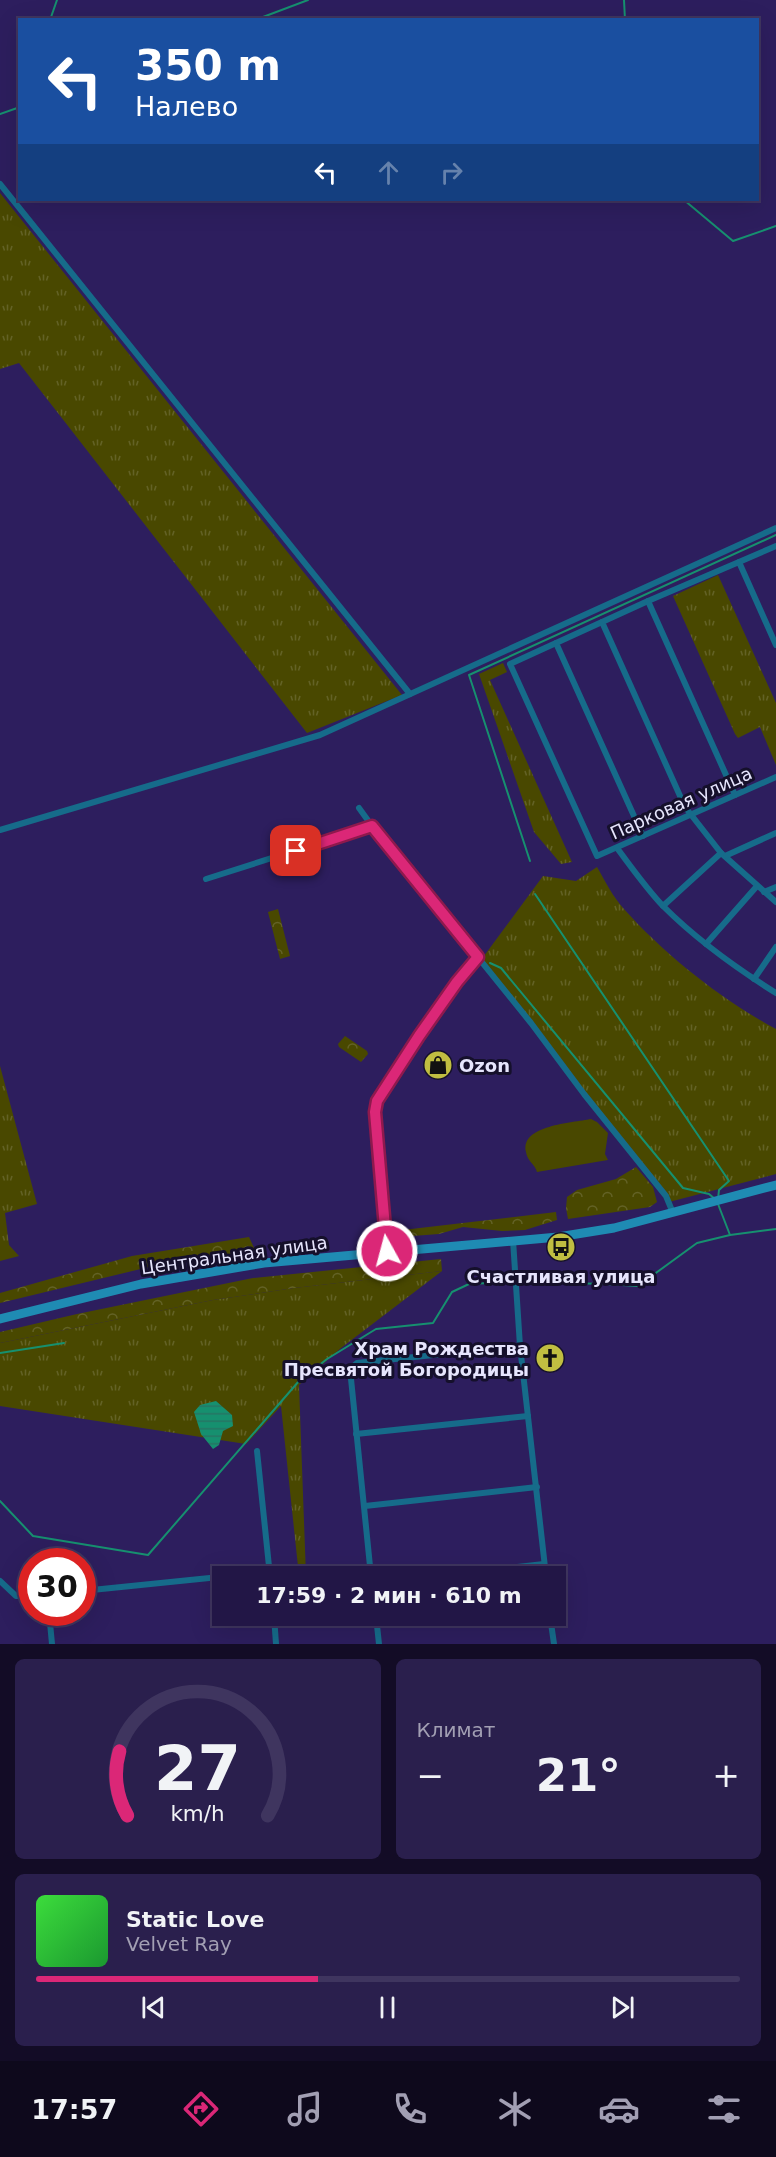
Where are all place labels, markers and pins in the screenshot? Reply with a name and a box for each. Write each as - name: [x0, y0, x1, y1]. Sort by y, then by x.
- pin: [270, 825, 321, 876]
- shop icon: Ozon: [422, 1049, 454, 1081]
- place label: Ozon: [459, 1055, 510, 1076]
- bus stop icon: Счастливая улица: [545, 1231, 577, 1263]
- place label: Счастливая улица: [467, 1266, 656, 1287]
- place label: Храм Рождества Пресвятой Богородицы: [284, 1338, 529, 1380]
- church icon: Храм Рождества Пресвятой Богородицы: [534, 1342, 566, 1374]

